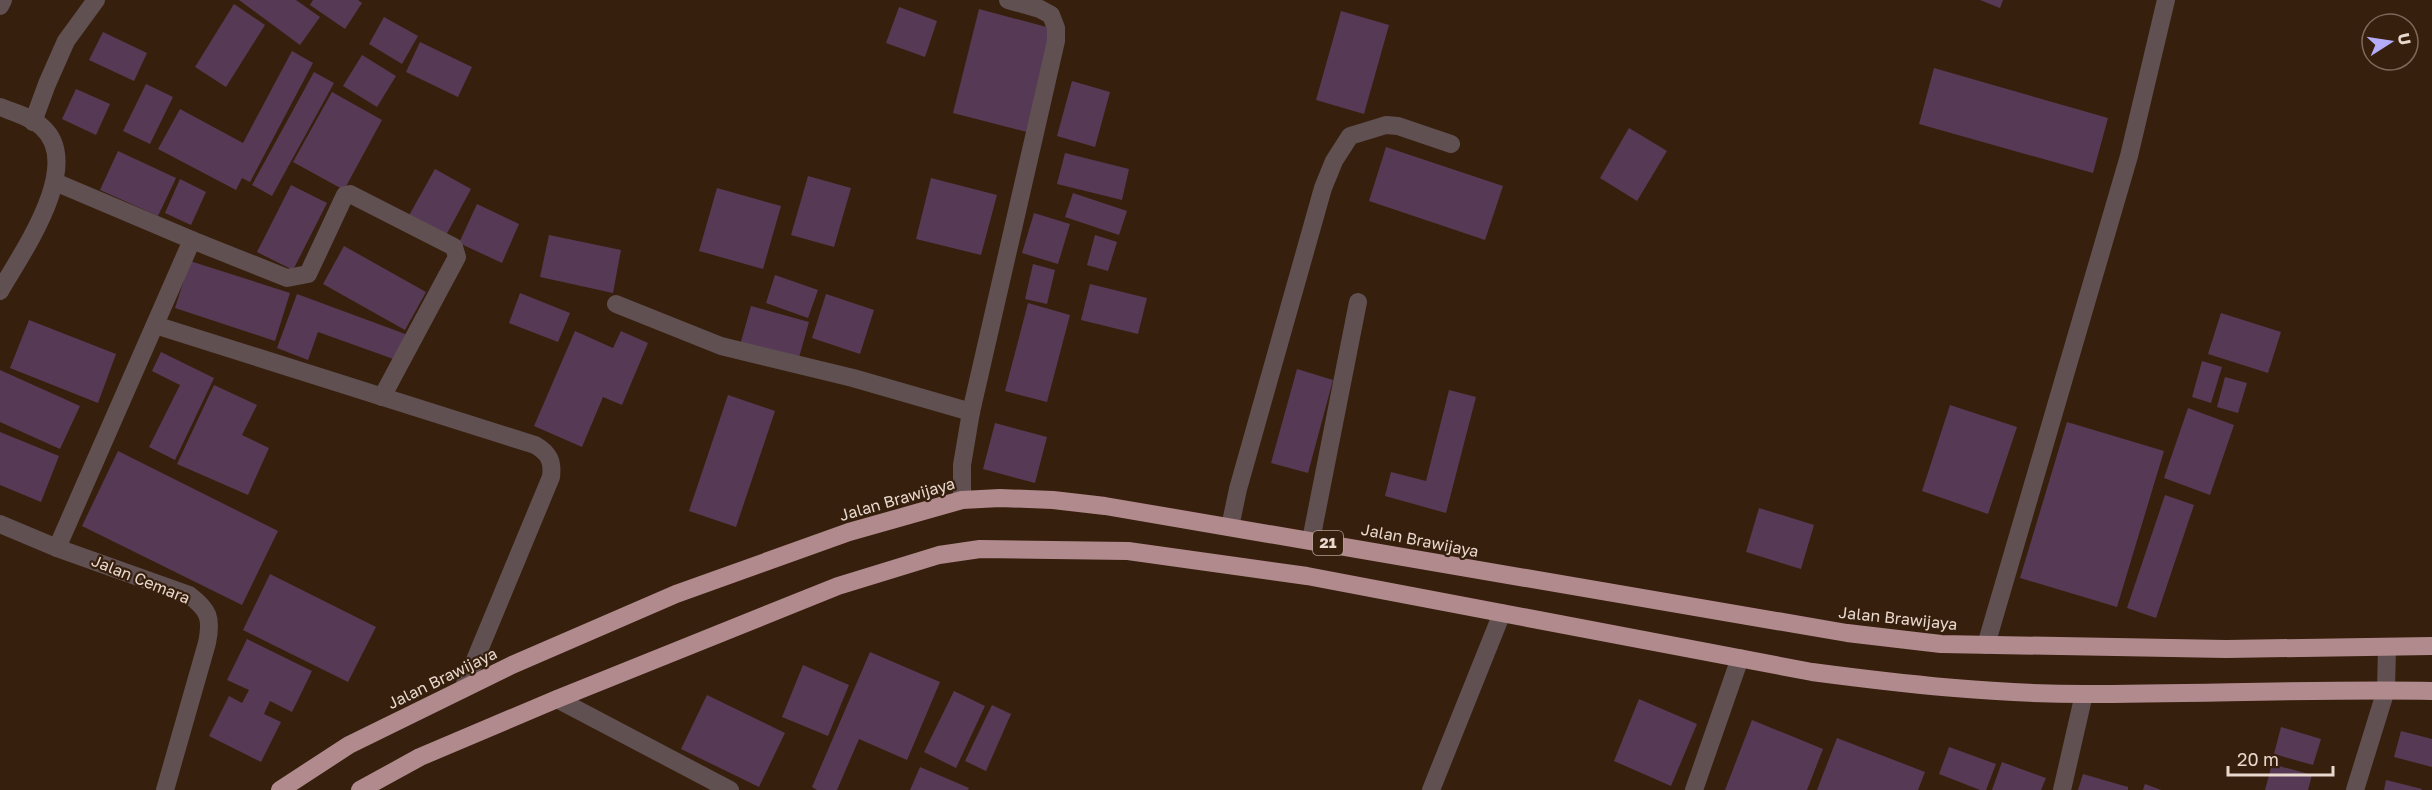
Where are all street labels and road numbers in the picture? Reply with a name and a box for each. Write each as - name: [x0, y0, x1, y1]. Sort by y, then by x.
- street label: Jalan Brawijaya: [837, 473, 957, 525]
- street label: Jalan Brawijaya: [1359, 519, 1481, 561]
- road number: 21: [1313, 531, 1343, 555]
- street label: Jalan Cemara: [89, 550, 193, 608]
- street label: Jalan Brawijaya: [1838, 602, 1958, 634]
- street label: Jalan Brawijaya: [384, 643, 500, 713]

